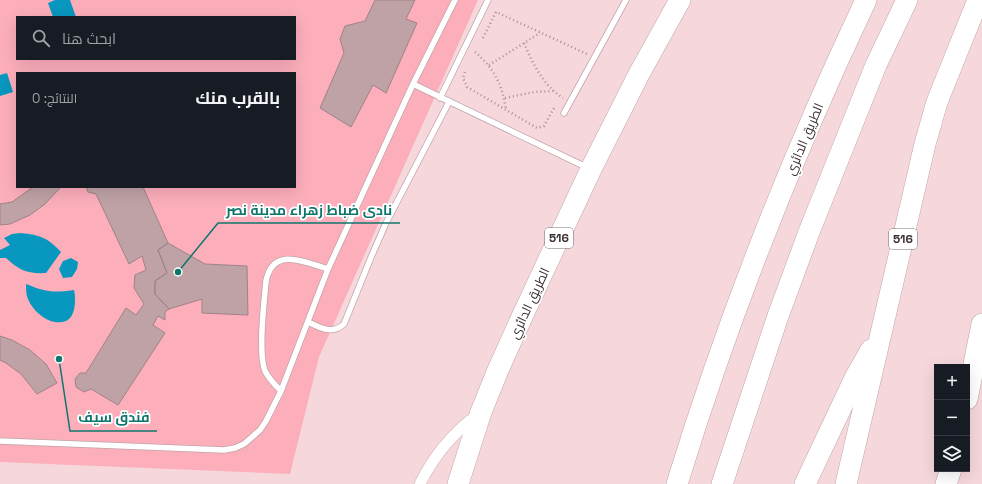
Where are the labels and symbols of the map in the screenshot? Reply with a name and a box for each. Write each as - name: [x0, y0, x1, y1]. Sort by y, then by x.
- street label: الطريق الدائري: [782, 101, 829, 179]
- callout: نادى ضباط زهراء مدينة نصر: [218, 197, 400, 223]
- text: نادى ضباط زهراء مدينة نصر: [225, 201, 392, 219]
- road number: 516: [545, 228, 573, 248]
- road number: 516: [889, 229, 917, 249]
- street label: الطريق الدائري: [506, 265, 555, 342]
- callout: فندق سيف: [70, 405, 157, 431]
- text: فندق سيف: [78, 408, 150, 426]

